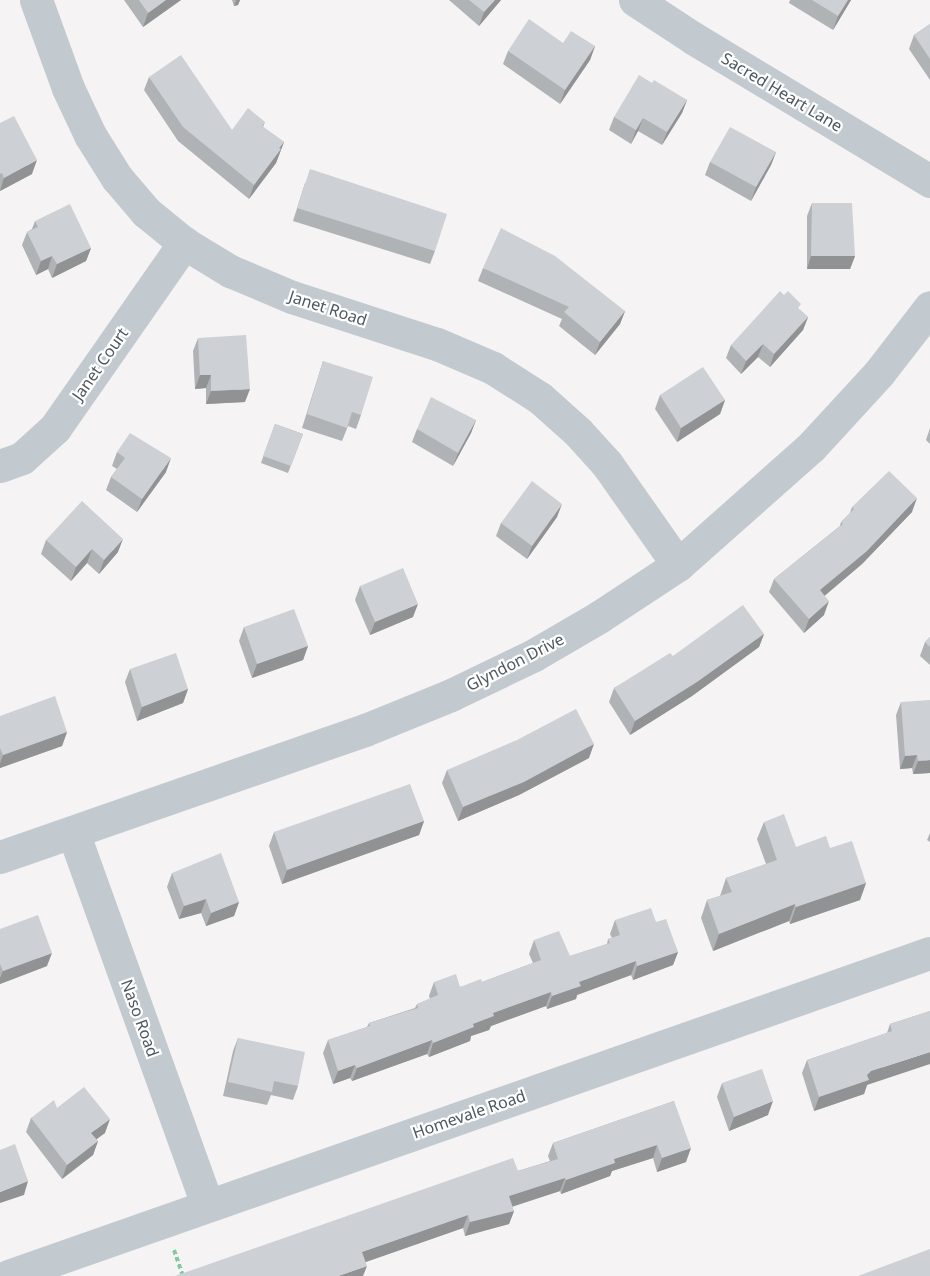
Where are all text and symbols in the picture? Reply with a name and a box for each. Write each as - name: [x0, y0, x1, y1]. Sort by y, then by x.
- street label: Sacred Heart Lane: [718, 48, 846, 136]
- street label: Janet Road: [287, 286, 369, 330]
- street label: Janet Court: [68, 324, 132, 404]
- street label: Glyndon Drive: [463, 629, 567, 695]
- street label: Naso Road: [117, 977, 163, 1059]
- street label: Homevale Road: [410, 1086, 528, 1142]

